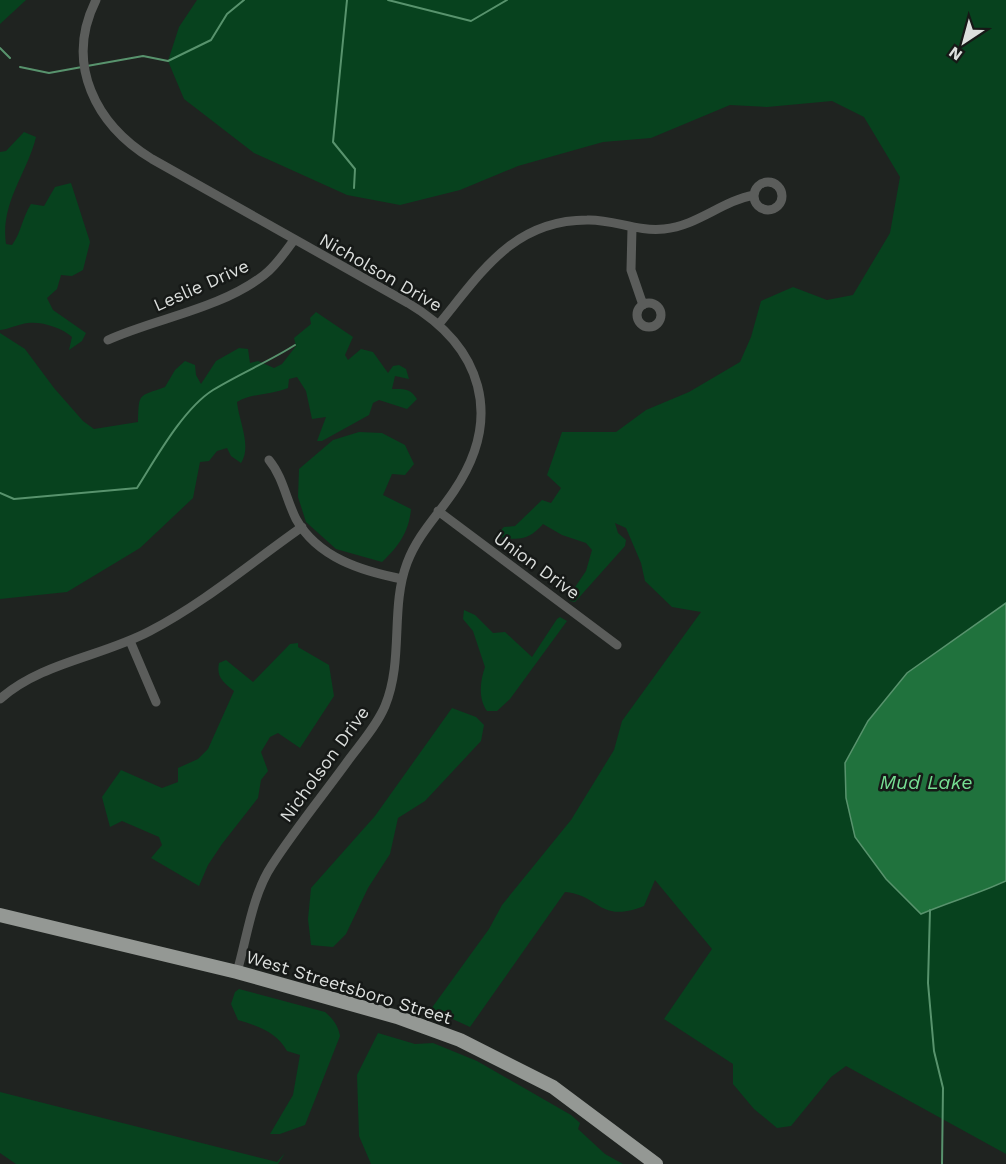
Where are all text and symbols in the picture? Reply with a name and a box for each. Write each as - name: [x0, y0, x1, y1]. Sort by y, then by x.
- north arrow: [934, 12, 994, 72]
- text: N: [945, 43, 966, 65]
- street label: Nicholson Drive: [316, 228, 446, 316]
- street label: Leslie Drive: [150, 255, 252, 315]
- street label: Union Drive: [490, 527, 584, 603]
- street label: Nicholson Drive: [275, 702, 373, 826]
- water label: Mud Lake: [879, 770, 973, 794]
- street label: West Streetsboro Street: [244, 946, 455, 1028]

